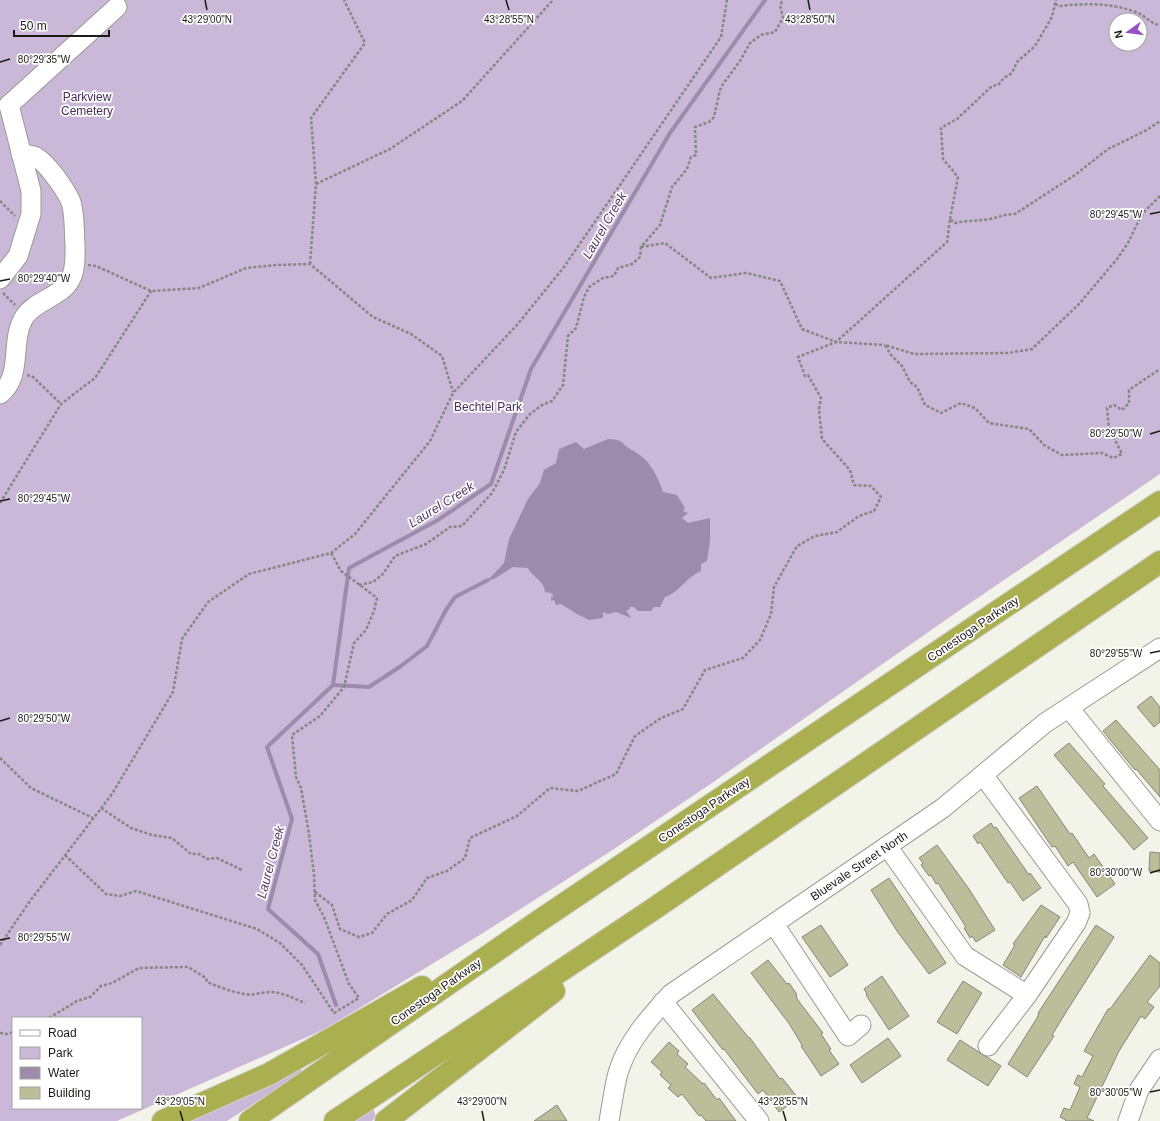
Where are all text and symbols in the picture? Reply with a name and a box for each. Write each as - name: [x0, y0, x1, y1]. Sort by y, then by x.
- scale bar: [14, 12, 109, 38]
- north arrow: [1108, 12, 1148, 52]
- text: 43°29'00"N: [182, 14, 232, 25]
- text: 43°28'55"N: [484, 14, 534, 25]
- text: 43°28'50"N: [785, 14, 835, 25]
- text: 50 m: [20, 19, 47, 33]
- text: N: [1112, 29, 1125, 40]
- text: 80°29'35"W: [18, 54, 71, 65]
- park label: Parkview Cemetery: [61, 90, 113, 118]
- water label: Laurel Creek: [579, 188, 630, 261]
- text: 80°29'45"W: [1090, 209, 1143, 220]
- text: 80°29'40"W: [18, 273, 71, 284]
- park label: Bechtel Park: [454, 400, 523, 414]
- text: 80°29'50"W: [1090, 428, 1143, 439]
- water label: Laurel Creek: [406, 478, 478, 531]
- text: 80°29'45"W: [18, 493, 71, 504]
- street label: Conestoga Parkway: [925, 593, 1021, 665]
- text: 80°29'55"W: [1090, 648, 1143, 659]
- text: 80°29'50"W: [18, 713, 71, 724]
- street label: Conestoga Parkway: [656, 774, 752, 846]
- water label: Laurel Creek: [254, 823, 288, 900]
- street label: Bluevale Street North: [808, 828, 910, 904]
- text: 80°30'00"W: [1090, 867, 1143, 878]
- text: 80°29'55"W: [18, 932, 71, 943]
- street label: Conestoga Parkway: [388, 955, 484, 1029]
- legend: [12, 1017, 142, 1109]
- text: Road: [48, 1026, 77, 1040]
- text: Park: [48, 1046, 74, 1060]
- text: Water: [48, 1066, 80, 1080]
- text: Building: [48, 1086, 91, 1100]
- text: 80°30'05"W: [1090, 1087, 1143, 1098]
- text: 43°29'05"N: [155, 1096, 205, 1107]
- text: 43°29'00"N: [457, 1096, 507, 1107]
- text: 43°28'55"N: [758, 1096, 808, 1107]

